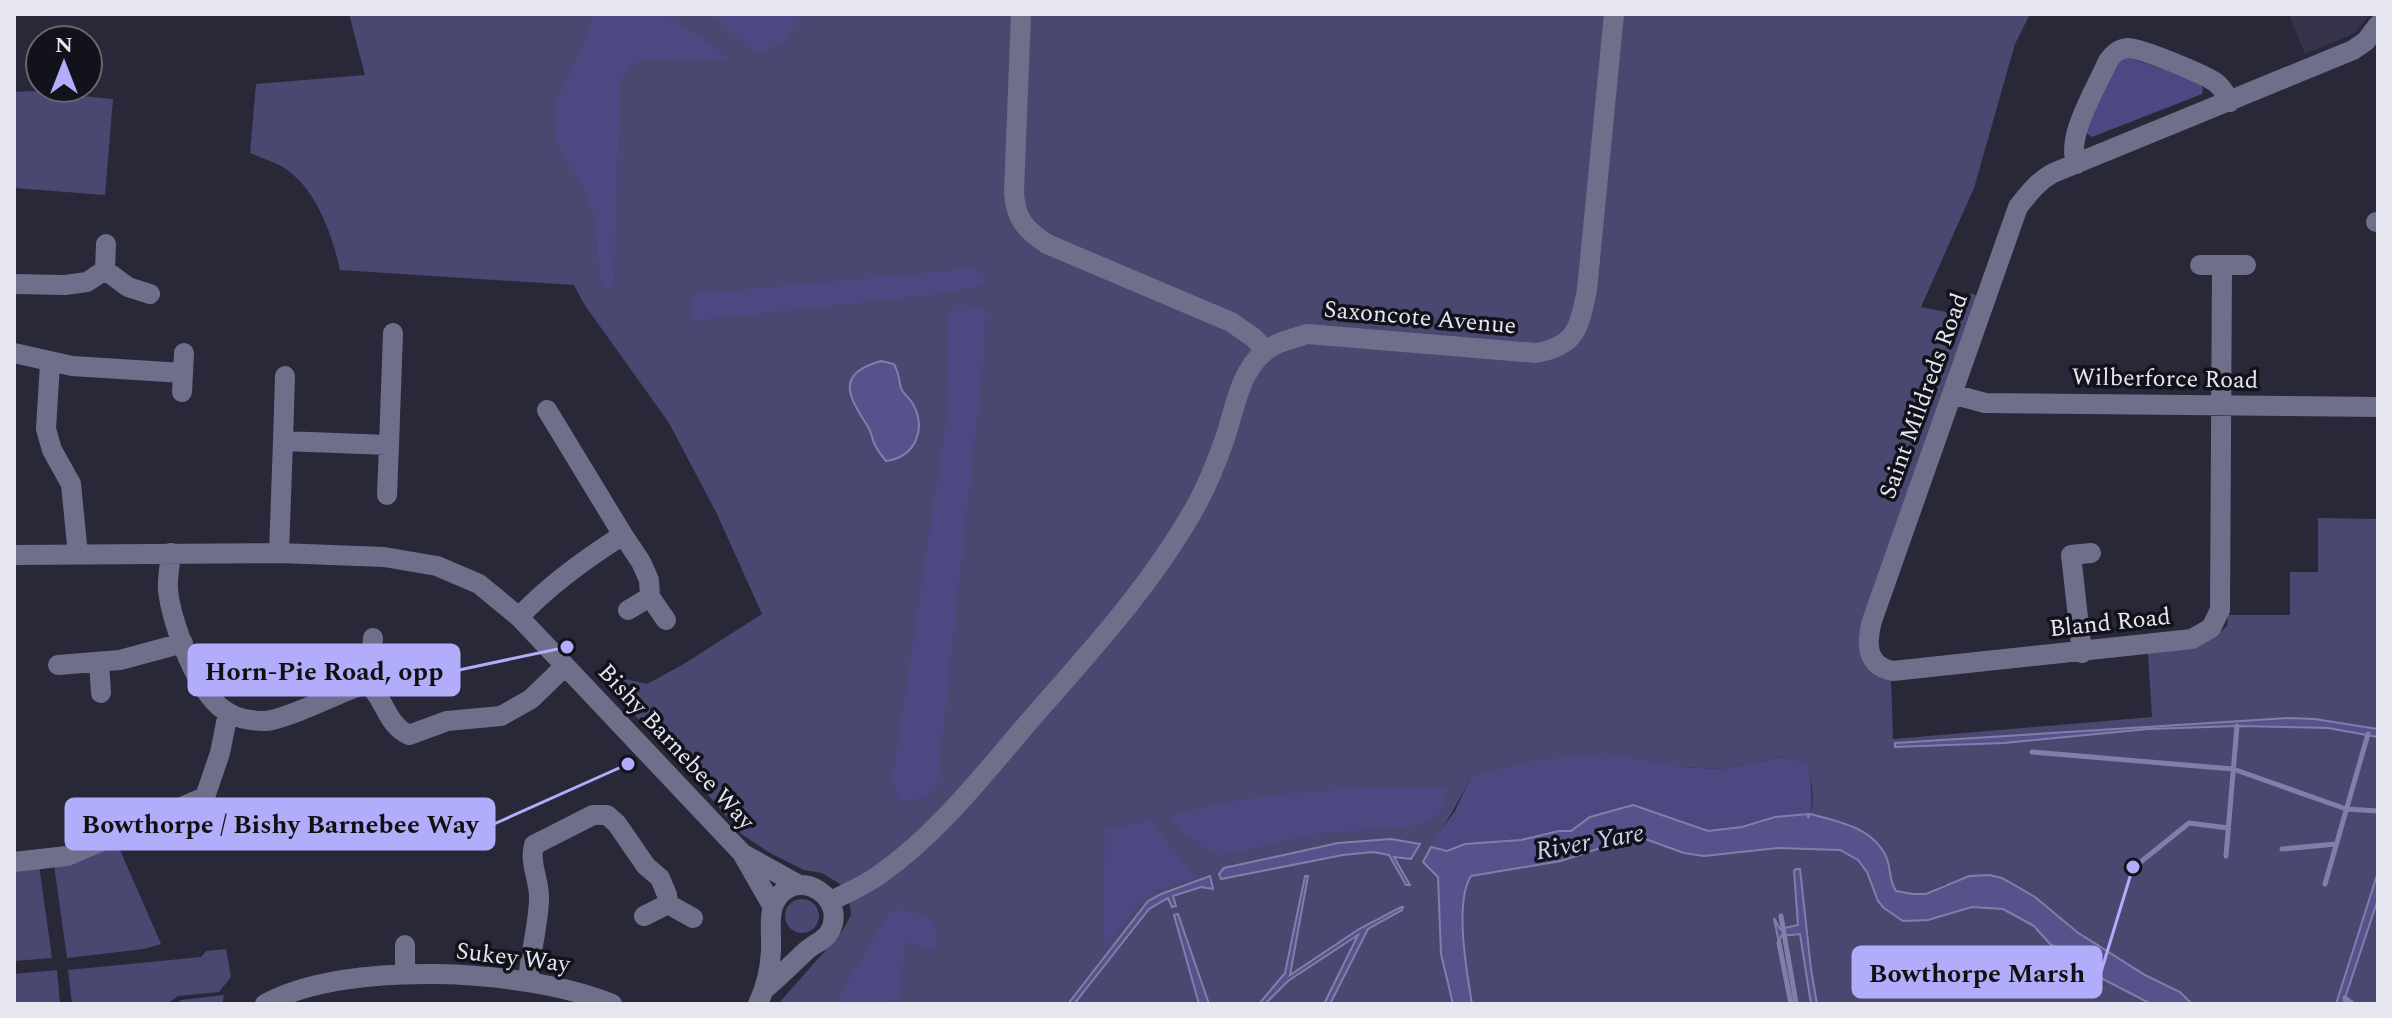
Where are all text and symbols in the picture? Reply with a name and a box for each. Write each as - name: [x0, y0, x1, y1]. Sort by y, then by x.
- north arrow: [24, 24, 104, 104]
- text: N: [55, 29, 73, 62]
- street label: Saint Mildreds Road: [1870, 288, 1978, 504]
- street label: Saxoncote Avenue: [1322, 292, 1518, 344]
- street label: Wilberforce Road: [2071, 359, 2259, 399]
- street label: Bland Road: [2048, 599, 2172, 647]
- callout: Horn-Pie Road, opp: [189, 645, 459, 695]
- text: Horn-Pie Road, opp: [205, 652, 443, 692]
- street label: Bishy Barnebee Way: [589, 656, 764, 840]
- callout: Bowthorpe / Bishy Barnebee Way: [66, 799, 494, 849]
- text: Bowthorpe / Bishy Barnebee Way: [82, 805, 480, 845]
- water label: River Yare: [1532, 813, 1648, 871]
- street label: Sukey Way: [454, 933, 573, 983]
- callout: Bowthorpe Marsh: [1853, 947, 2101, 997]
- text: Bowthorpe Marsh: [1869, 954, 2085, 994]

